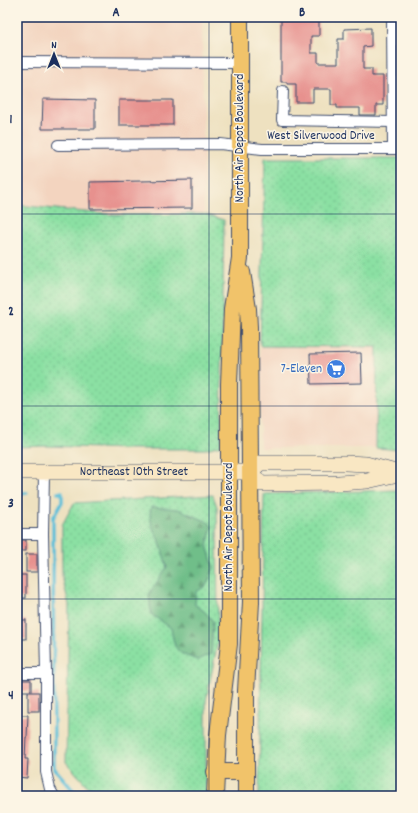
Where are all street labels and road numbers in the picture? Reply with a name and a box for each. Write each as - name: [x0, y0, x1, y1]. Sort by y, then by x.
- street label: North Air Depot Boulevard: [231, 74, 250, 202]
- street label: West Silverwood Drive: [267, 127, 375, 146]
- street label: Northeast 10th Street: [80, 463, 188, 482]
- street label: North Air Depot Boulevard: [220, 463, 239, 591]

